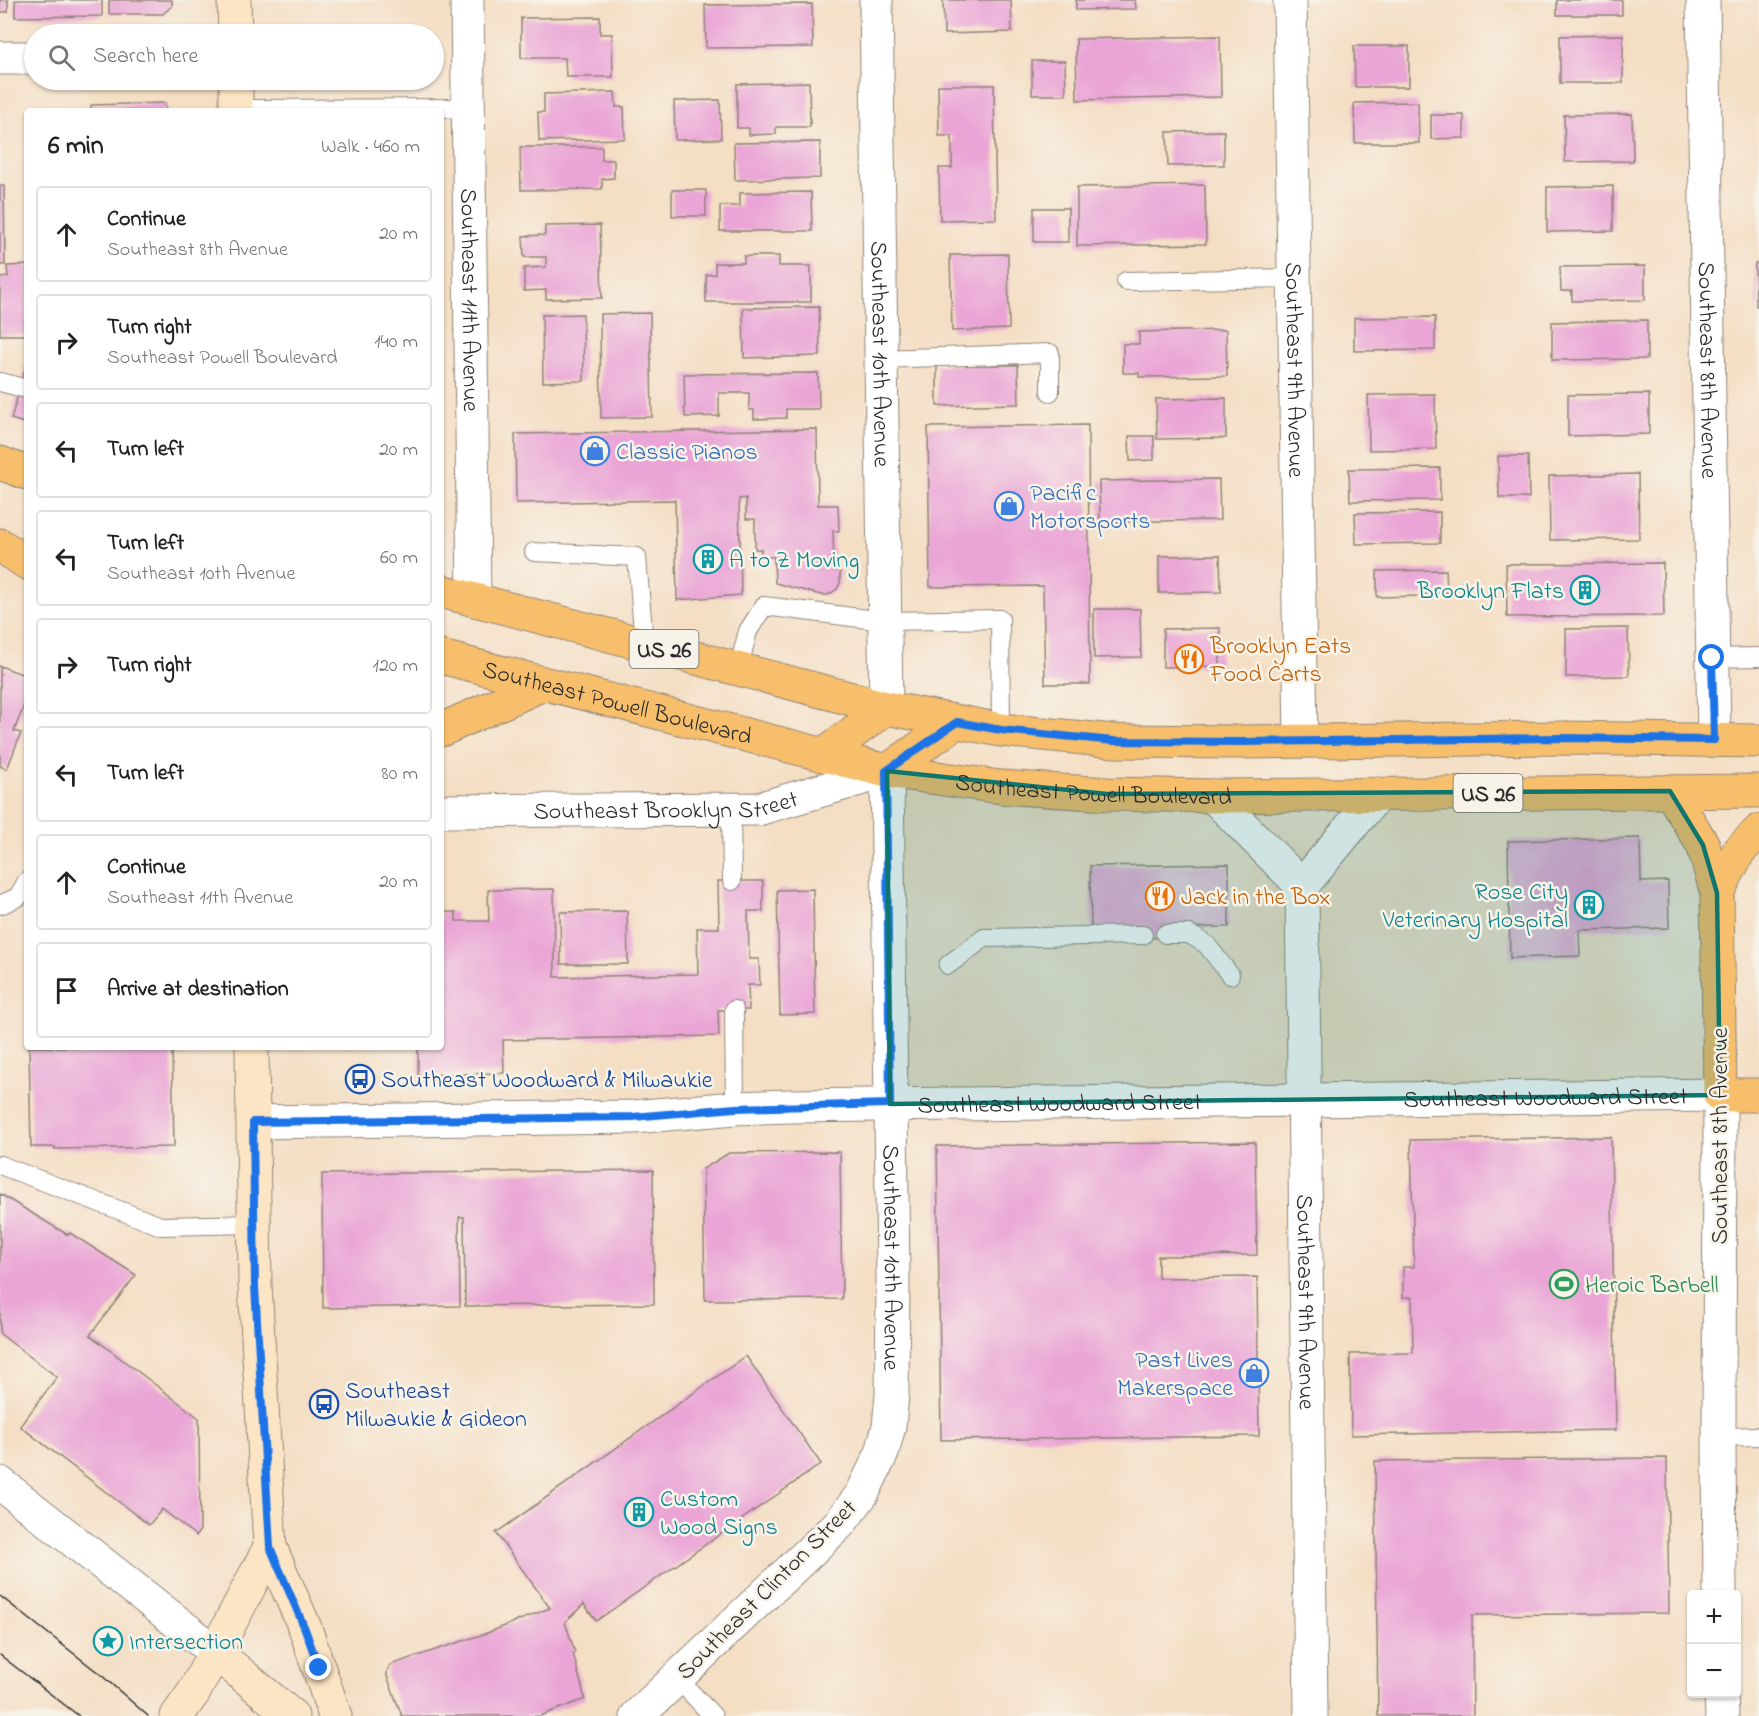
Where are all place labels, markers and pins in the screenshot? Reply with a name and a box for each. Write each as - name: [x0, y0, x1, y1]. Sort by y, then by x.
- shop icon: Classic Pianos: [579, 435, 611, 467]
- place label: Classic Pianos: [616, 436, 758, 471]
- place label: Pacific Motorsports: [1030, 477, 1151, 540]
- shop icon: Pacific Motorsports: [993, 490, 1025, 522]
- building icon: A to Z Moving: [692, 543, 724, 575]
- place label: A to Z Moving: [729, 544, 859, 579]
- building icon: Brooklyn Flats: [1569, 574, 1601, 606]
- place label: Brooklyn Flats: [1417, 575, 1564, 611]
- place label: Brooklyn Eats Food Carts: [1209, 630, 1351, 693]
- restaurant icon: Brooklyn Eats Food Carts: [1173, 643, 1205, 675]
- place label: Rose City Veterinary Hospital: [1382, 876, 1568, 940]
- restaurant icon: Jack in the Box: [1144, 880, 1176, 912]
- place label: Jack in the Box: [1181, 881, 1331, 916]
- building icon: Rose City Veterinary Hospital: [1573, 889, 1605, 921]
- bus stop icon: Southeast Woodward & Milwaukie: [344, 1063, 376, 1095]
- place label: Southeast Woodward & Milwaukie: [381, 1064, 713, 1099]
- sports icon: Heroic Barbell: [1548, 1268, 1580, 1300]
- place label: Heroic Barbell: [1585, 1269, 1719, 1304]
- place label: Past Lives Makerspace: [1117, 1344, 1233, 1407]
- shop icon: Past Lives Makerspace: [1238, 1357, 1270, 1389]
- place label: Southeast Milwaukie & Gideon: [345, 1375, 527, 1438]
- bus stop icon: Southeast Milwaukie & Gideon: [308, 1388, 340, 1420]
- place label: Custom Wood Signs: [660, 1483, 778, 1546]
- building icon: Custom Wood Signs: [623, 1496, 655, 1528]
- place icon: Intersection: [92, 1625, 124, 1657]
- place label: Intersection: [129, 1626, 243, 1661]

